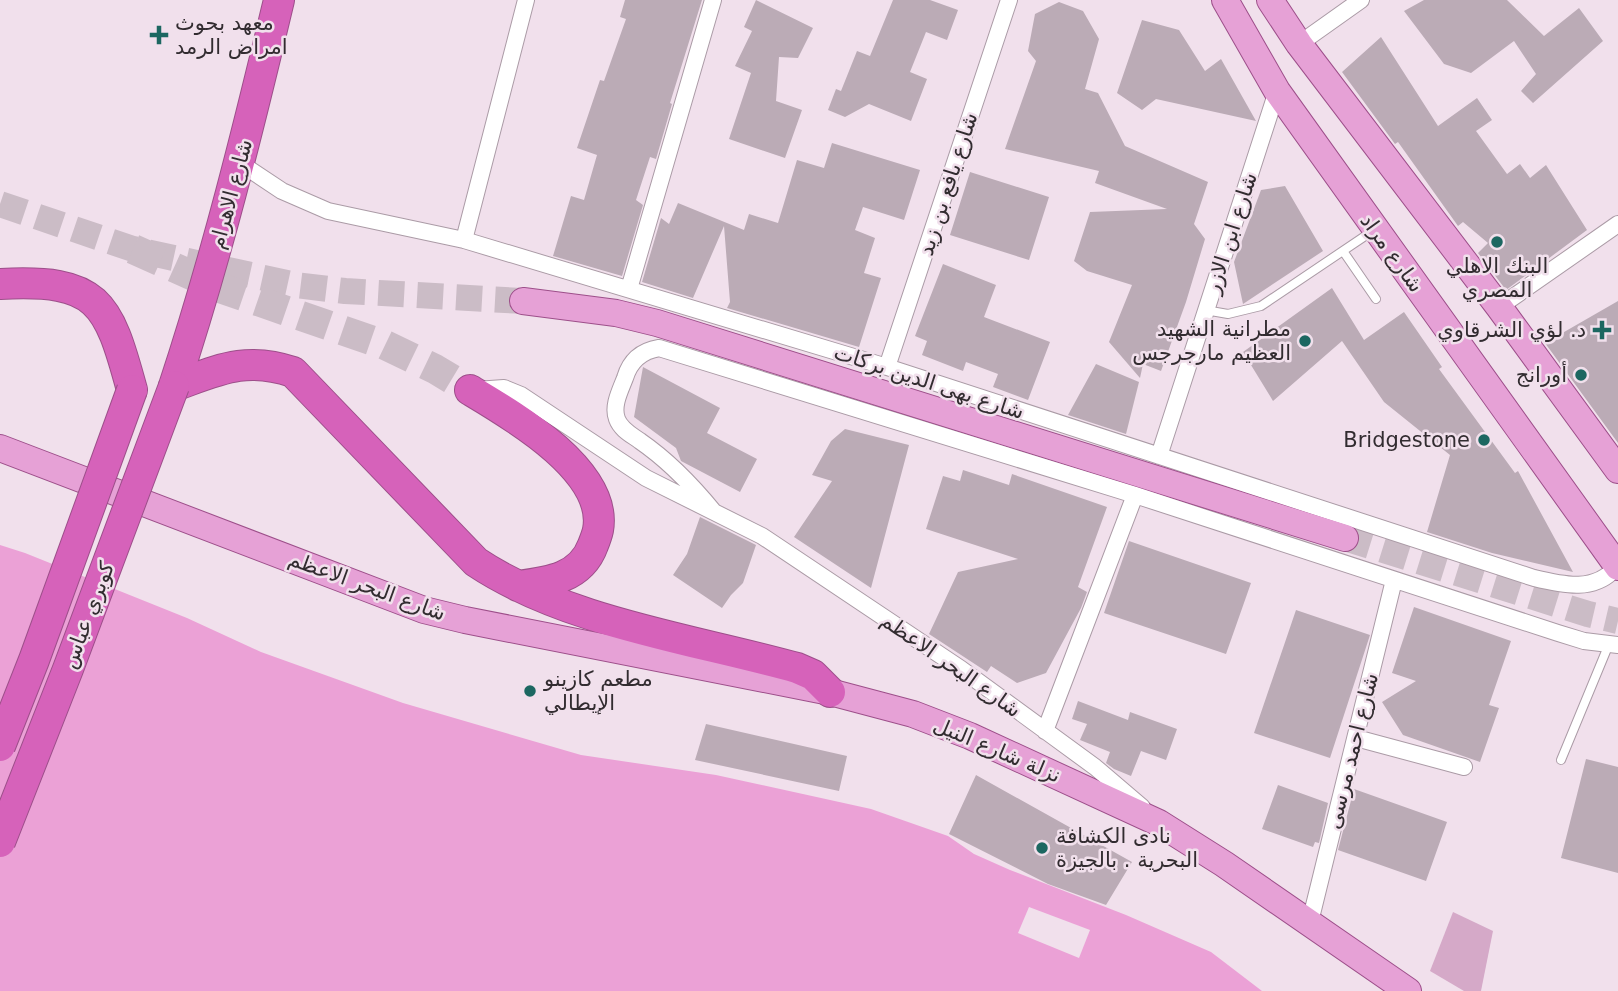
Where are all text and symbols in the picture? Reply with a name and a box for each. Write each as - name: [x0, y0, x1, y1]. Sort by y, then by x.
- place label: معهد بحوث امراض الرمد: [175, 11, 288, 59]
- marker: معهد بحوث امراض الرمد: [149, 25, 169, 45]
- street label: شارع يافع بن زيد: [914, 109, 982, 259]
- street label: شارع الاهرام: [205, 136, 257, 252]
- street label: شارع ابن الازر: [1200, 169, 1262, 297]
- street label: شارع مراد: [1355, 209, 1429, 297]
- marker: البنك الاهلي المصري: [1489, 234, 1505, 250]
- place label: البنك الاهلي المصري: [1446, 254, 1548, 302]
- place label: مطرانية الشهيد العظيم مارجرجس: [1132, 317, 1291, 366]
- place label: د. لؤي الشرقاوي: [1437, 318, 1586, 342]
- marker: د. لؤي الشرقاوي: [1592, 320, 1612, 340]
- marker: مطرانية الشهيد العظيم مارجرجس: [1297, 333, 1313, 349]
- street label: شارع بهى الدين بركات: [831, 340, 1027, 424]
- place label: أورانج: [1516, 361, 1567, 387]
- marker: أورانج: [1573, 367, 1589, 383]
- place label: Bridgestone: [1343, 428, 1470, 452]
- marker: Bridgestone: [1476, 432, 1492, 448]
- street label: شارع البحر الاعظم: [285, 546, 449, 626]
- street label: كوبري عباس: [57, 558, 119, 672]
- street label: شارع البحر الاعظم: [876, 608, 1026, 723]
- place label: مطعم كازينو الإيطالي: [543, 667, 653, 715]
- street label: شارع احمد مرسى: [1321, 671, 1383, 831]
- marker: مطعم كازينو الإيطالي: [522, 683, 538, 699]
- street label: نزلة شارع النيل: [930, 712, 1064, 788]
- place label: نادى الكشافة البحرية . بالجيزة: [1056, 824, 1198, 872]
- marker: نادى الكشافة البحرية . بالجيزة: [1034, 840, 1050, 856]

